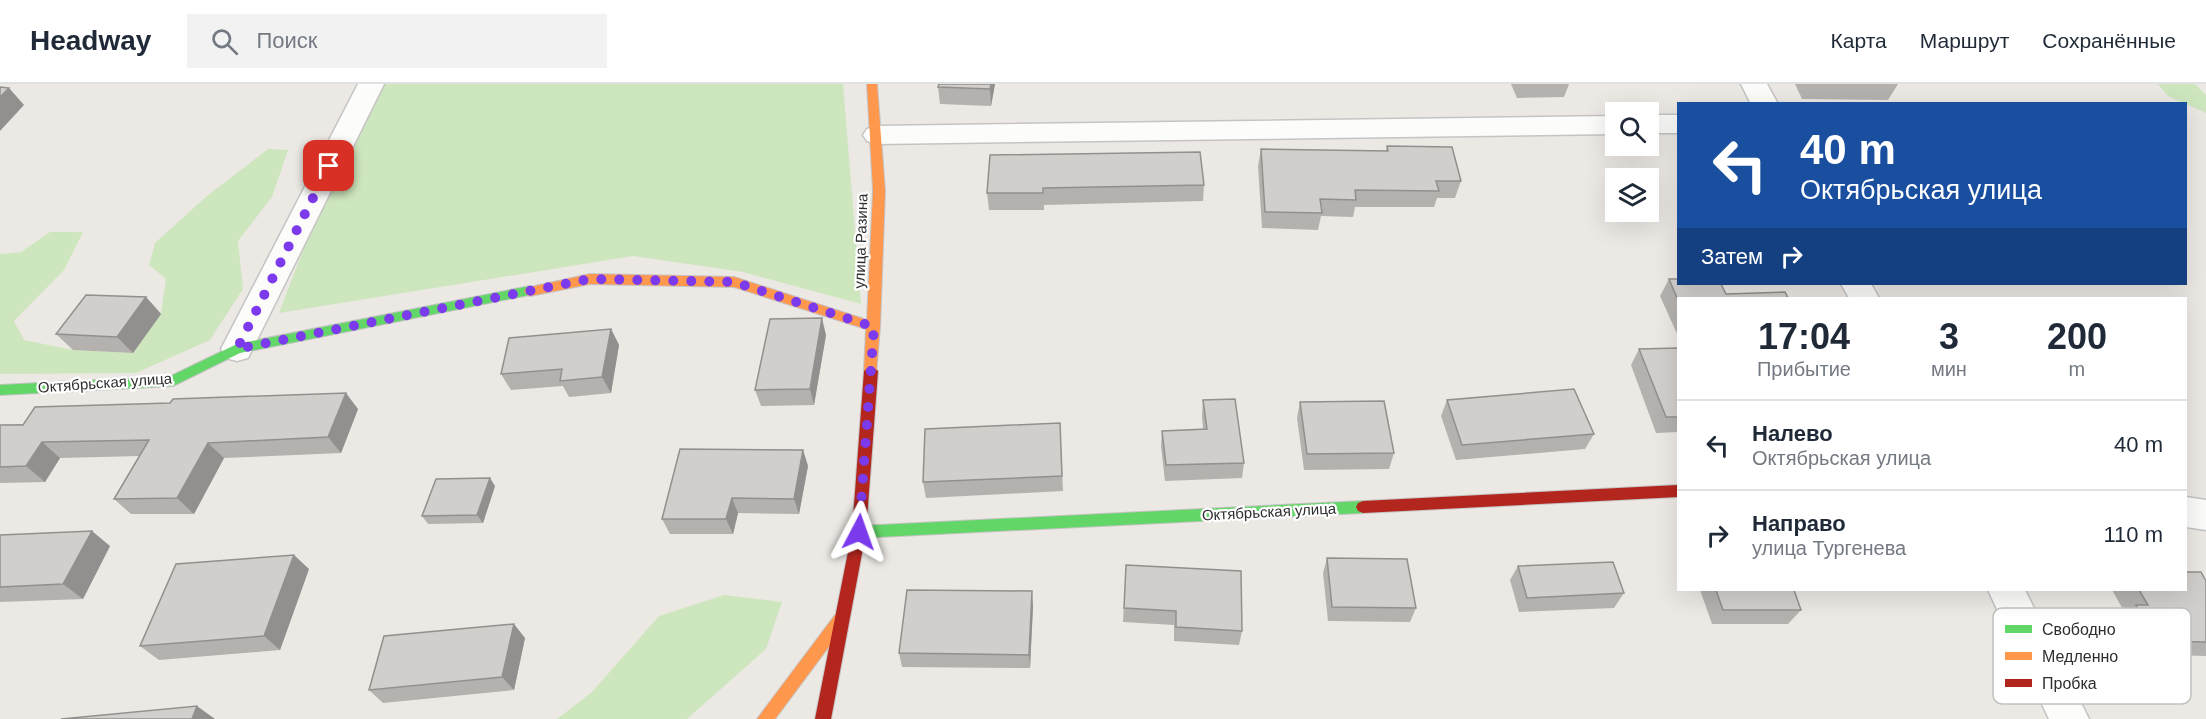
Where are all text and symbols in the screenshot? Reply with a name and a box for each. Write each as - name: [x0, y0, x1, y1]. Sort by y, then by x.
- search box: [187, 14, 607, 68]
- text: Headway: [30, 25, 151, 56]
- icon: search: [208, 25, 241, 58]
- text: Поиск: [256, 28, 317, 53]
- text: Карта: [1831, 29, 1887, 52]
- text: Маршрут: [1920, 29, 2009, 52]
- text: Сохранённые: [2042, 29, 2176, 52]
- map controls: [1605, 102, 1659, 222]
- button: search: [1605, 102, 1659, 156]
- icon: left: [1701, 126, 1779, 204]
- text: 40 m: [1800, 126, 1896, 173]
- pin: [303, 140, 354, 191]
- icon: arrive: [312, 149, 345, 182]
- button: layers: [1605, 168, 1659, 222]
- text: Октябрьская улица: [1800, 175, 2042, 205]
- street label: улица Разина: [850, 193, 871, 289]
- icon: right: [1775, 240, 1808, 273]
- text: Затем: [1701, 244, 1763, 269]
- text: 17:04: [1758, 316, 1850, 357]
- text: 3: [1939, 316, 1959, 357]
- text: 200: [2047, 316, 2107, 357]
- text: Прибытие: [1757, 358, 1851, 380]
- text: мин: [1931, 358, 1967, 380]
- text: m: [2069, 358, 2085, 380]
- street label: Октябрьская улица: [37, 369, 173, 396]
- text: Налево: [1752, 421, 1833, 446]
- icon: left: [1701, 429, 1734, 462]
- text: 40 m: [2114, 432, 2163, 457]
- text: Октябрьская улица: [1752, 447, 1931, 469]
- street label: Октябрьская улица: [1201, 499, 1337, 524]
- position arrow: [827, 500, 891, 564]
- text: Направо: [1752, 511, 1846, 536]
- icon: right: [1701, 519, 1734, 552]
- text: 110 m: [2103, 522, 2163, 547]
- text: улица Тургенева: [1752, 537, 1906, 559]
- legend: [1993, 608, 2191, 704]
- text: Свободно: [2042, 621, 2116, 638]
- text: Медленно: [2042, 648, 2118, 665]
- text: Пробка: [2042, 675, 2097, 692]

